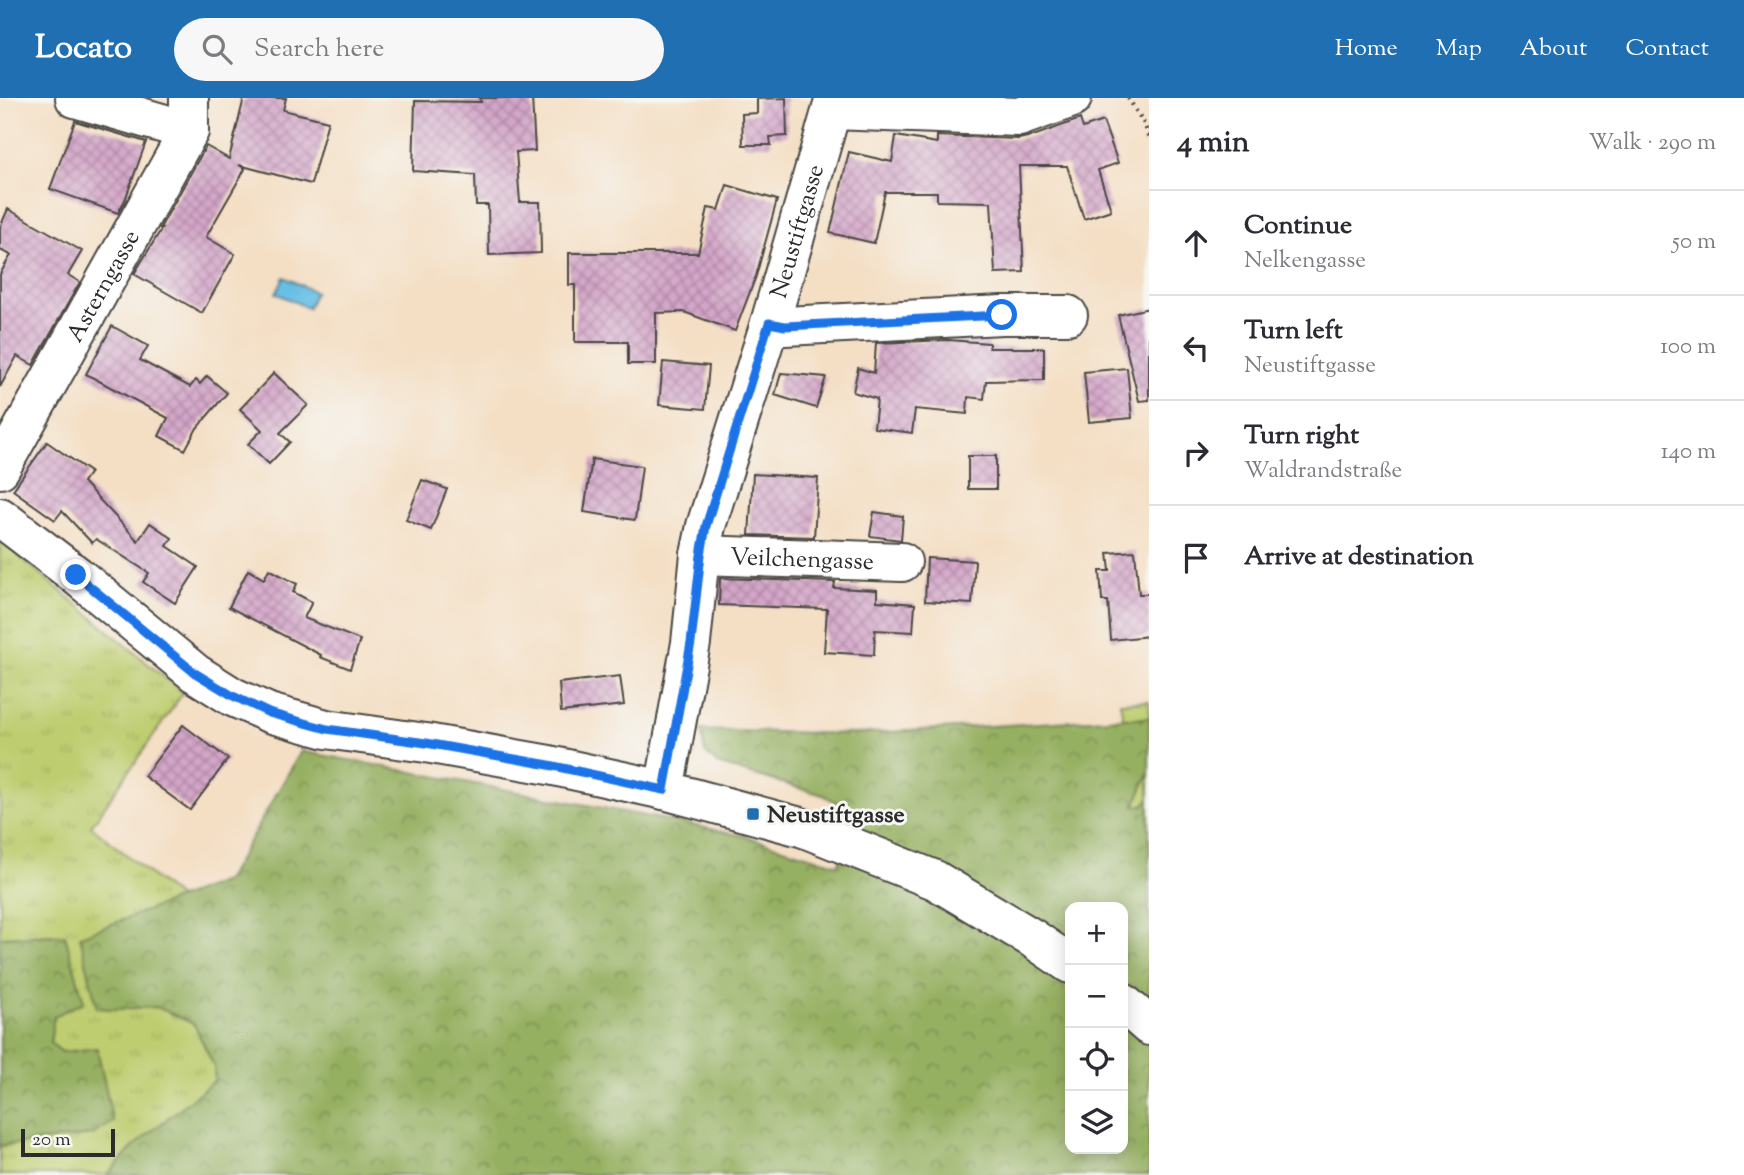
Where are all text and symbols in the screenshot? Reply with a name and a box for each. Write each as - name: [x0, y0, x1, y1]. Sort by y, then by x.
- search box: [174, 18, 664, 81]
- text: Locato: [35, 25, 132, 73]
- icon: search: [198, 30, 236, 68]
- text: Search here: [254, 31, 384, 68]
- text: Home: [1335, 32, 1398, 66]
- text: Map: [1436, 32, 1482, 66]
- text: About: [1520, 32, 1587, 66]
- text: Contact: [1625, 32, 1709, 66]
- text: 4 min: [1177, 122, 1250, 165]
- text: Walk · 290 m: [1588, 127, 1716, 160]
- street label: Neustiftgasse: [763, 161, 834, 303]
- text: Continue: [1244, 208, 1352, 245]
- street label: Asterngasse: [59, 224, 149, 349]
- icon: ahead: [1177, 224, 1215, 262]
- text: 50 m: [1672, 226, 1716, 259]
- text: Nelkengasse: [1244, 245, 1366, 278]
- route start: [986, 299, 1017, 330]
- text: Turn left: [1244, 313, 1343, 350]
- icon: left: [1177, 329, 1215, 367]
- text: 100 m: [1660, 331, 1716, 364]
- text: Neustiftgasse: [1244, 350, 1376, 383]
- text: Turn right: [1244, 418, 1359, 455]
- icon: right: [1177, 434, 1215, 472]
- text: 140 m: [1661, 436, 1716, 469]
- text: Waldrandstraße: [1244, 455, 1402, 488]
- icon: arrive: [1177, 539, 1215, 577]
- text: Arrive at destination: [1244, 539, 1474, 576]
- street label: Veilchengasse: [729, 541, 874, 580]
- route end: [60, 559, 91, 590]
- place label: Neustiftgasse: [767, 799, 905, 833]
- marker: Neustiftgasse: [745, 806, 761, 822]
- map controls: [1065, 902, 1128, 1154]
- button: +: [1065, 902, 1128, 965]
- button: −: [1065, 965, 1128, 1028]
- button: locate: [1065, 1028, 1128, 1091]
- button: layers: [1065, 1091, 1128, 1154]
- scale bar: [21, 1126, 116, 1158]
- text: 20 m: [32, 1127, 71, 1154]

